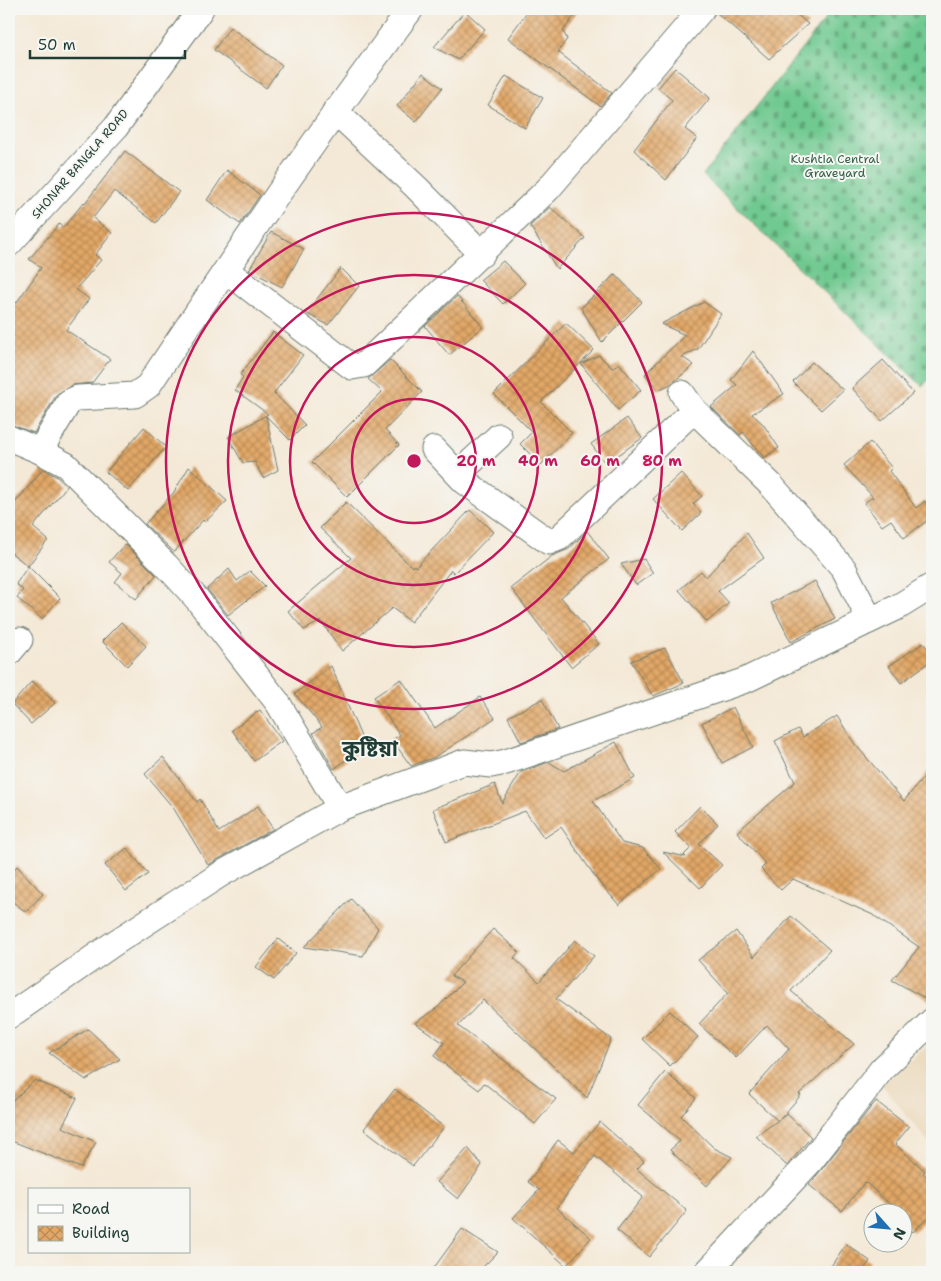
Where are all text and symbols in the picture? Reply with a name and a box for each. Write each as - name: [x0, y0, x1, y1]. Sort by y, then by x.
- scale bar: [30, 28, 185, 60]
- text: 50 m: [38, 35, 76, 55]
- street label: SHONAR BANGLA ROAD: [28, 106, 132, 222]
- park label: Kushtia Central Graveyard: [791, 151, 880, 181]
- text: 20 m: [456, 451, 496, 471]
- text: 40 m: [518, 451, 558, 471]
- text: 60 m: [580, 451, 620, 471]
- text: 80 m: [642, 451, 682, 471]
- centre of rings: [405, 452, 423, 470]
- district label: কুষ্টিয়া: [341, 734, 399, 763]
- legend: [28, 1188, 190, 1254]
- text: Road: [72, 1199, 110, 1219]
- north arrow: [864, 1204, 914, 1254]
- text: Building: [72, 1223, 129, 1243]
- text: N: [889, 1225, 910, 1243]

